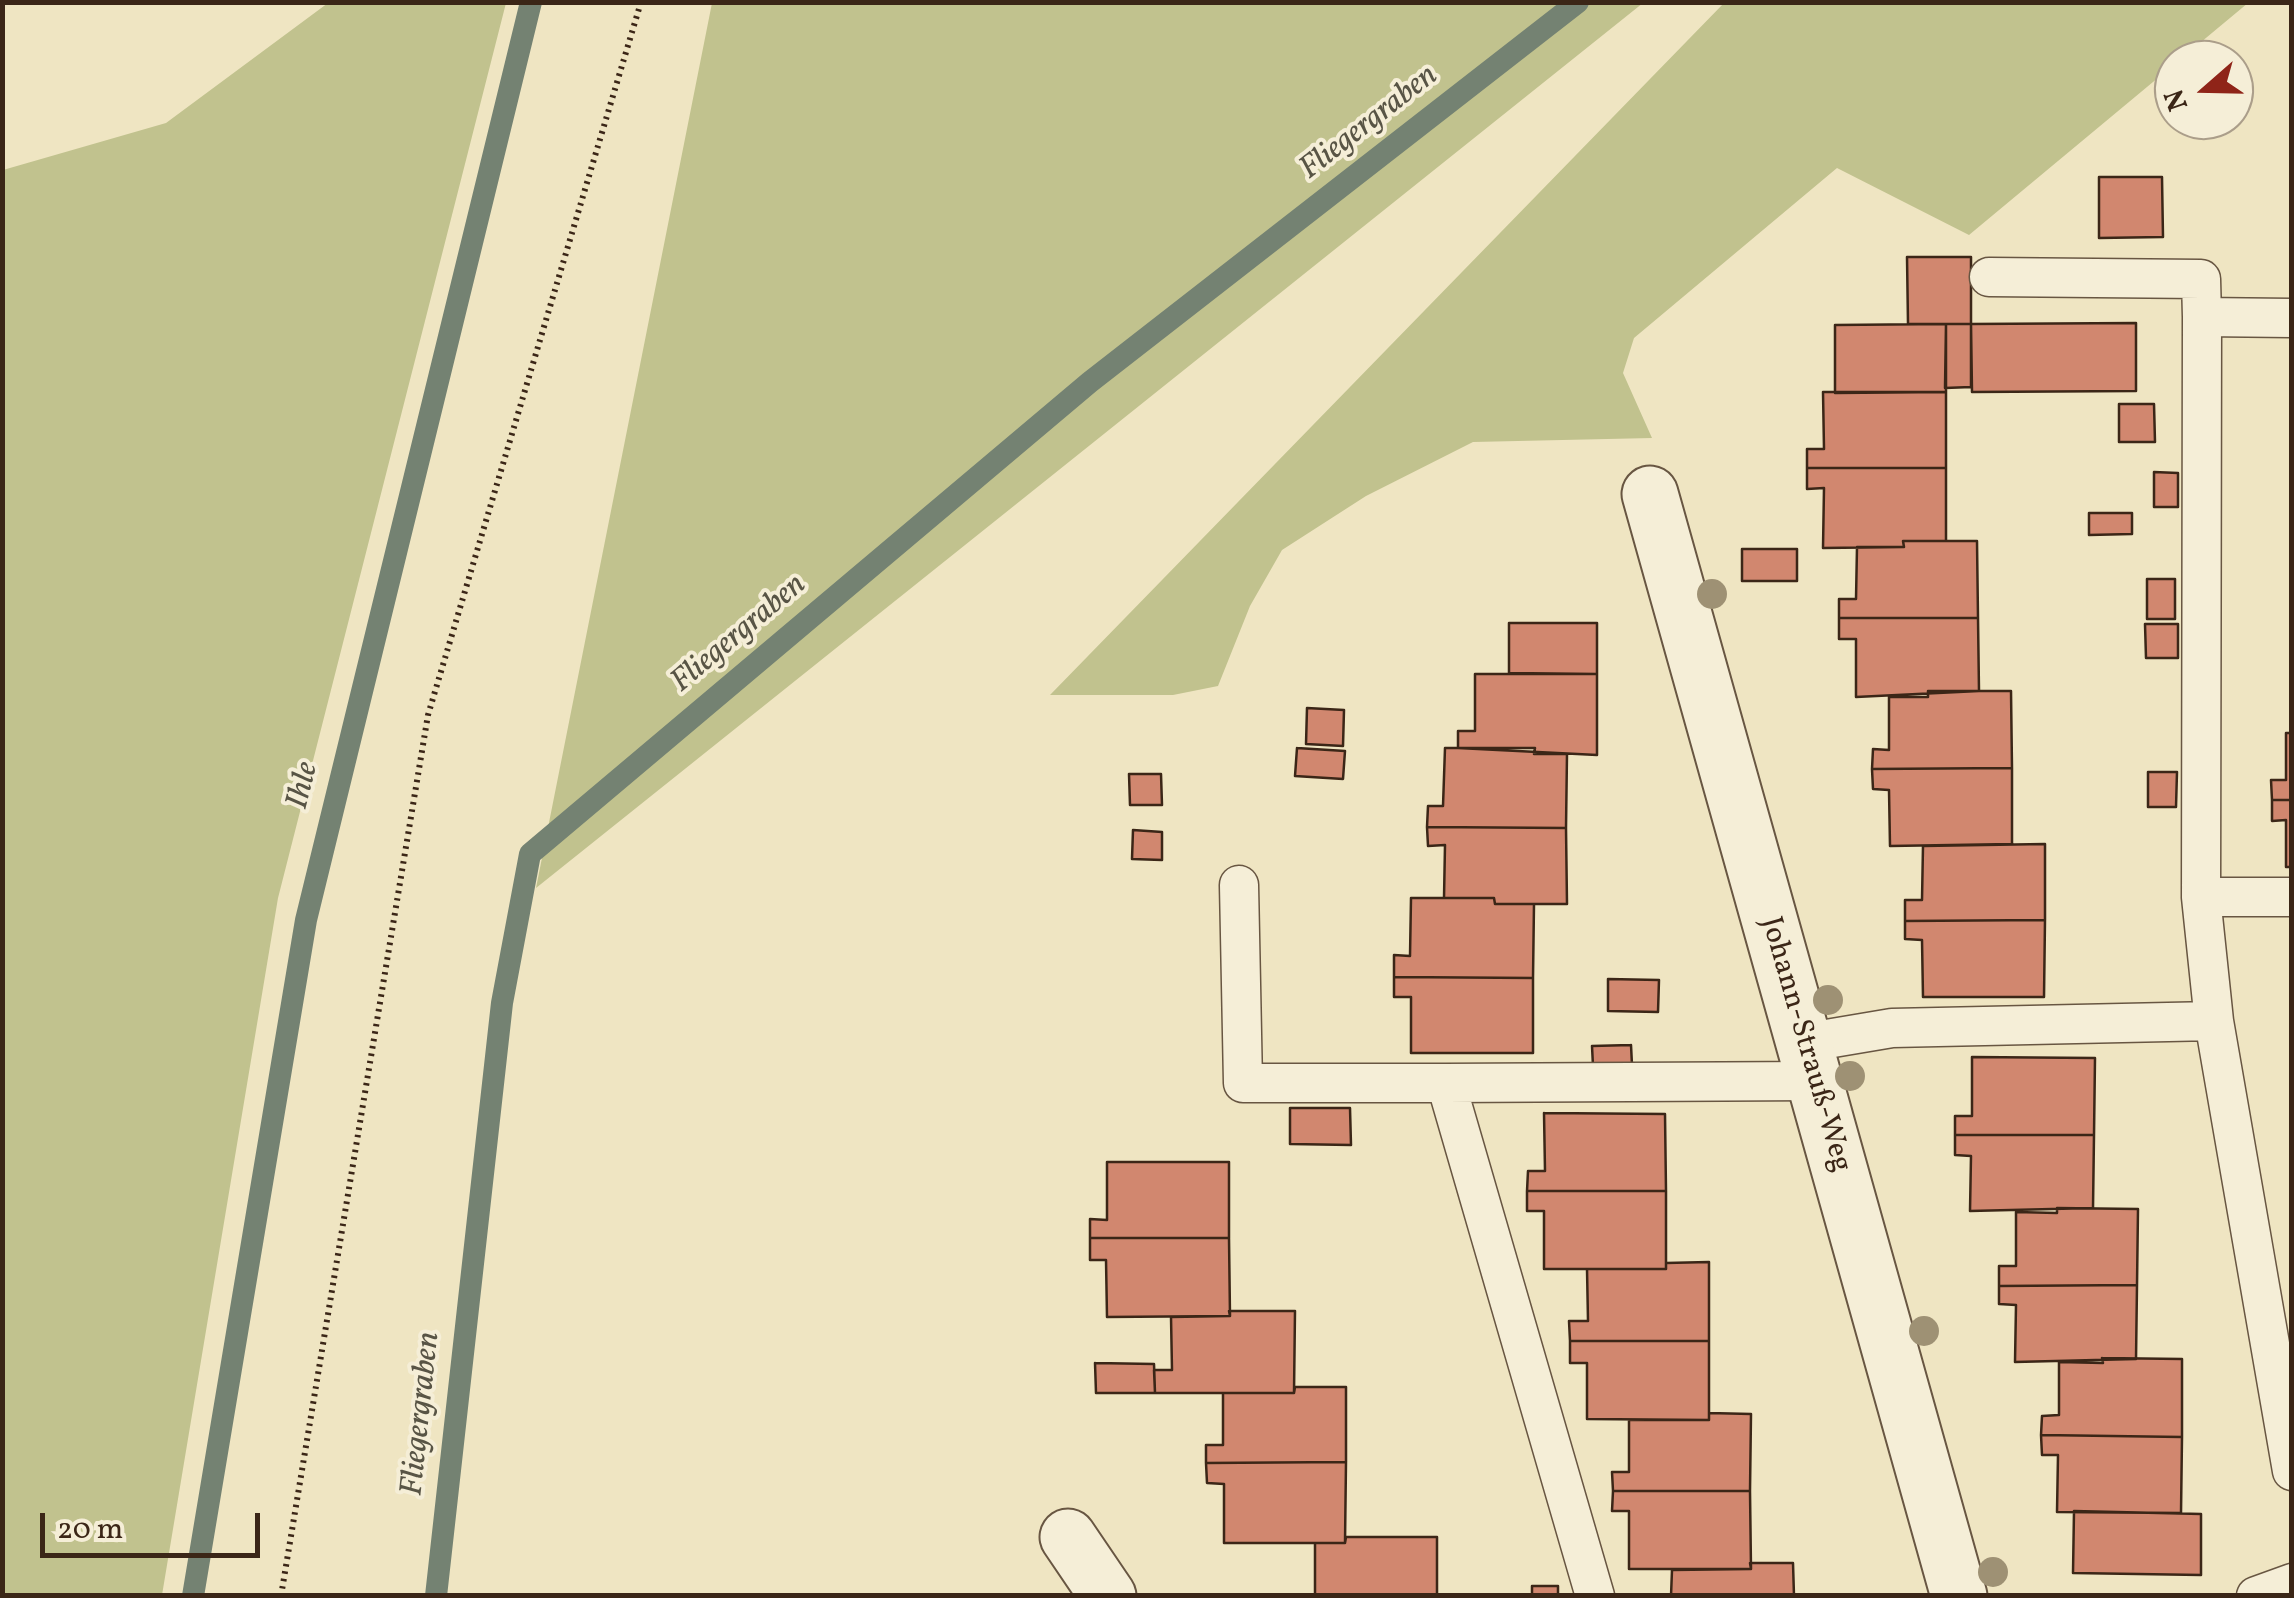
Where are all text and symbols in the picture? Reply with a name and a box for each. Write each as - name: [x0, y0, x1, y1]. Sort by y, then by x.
- north arrow: [2154, 40, 2254, 140]
- water label: Fliegergraben: [1293, 58, 1447, 190]
- text: N: [2155, 84, 2199, 116]
- water label: Fliegergraben: [665, 567, 815, 703]
- water label: Ihle: [281, 759, 329, 813]
- street label: Johann-Strauß-Weg: [1750, 913, 1858, 1177]
- water label: Fliegergraben: [395, 1330, 451, 1498]
- scale bar: [45, 1493, 265, 1555]
- text: 20 m: [57, 1509, 123, 1551]

